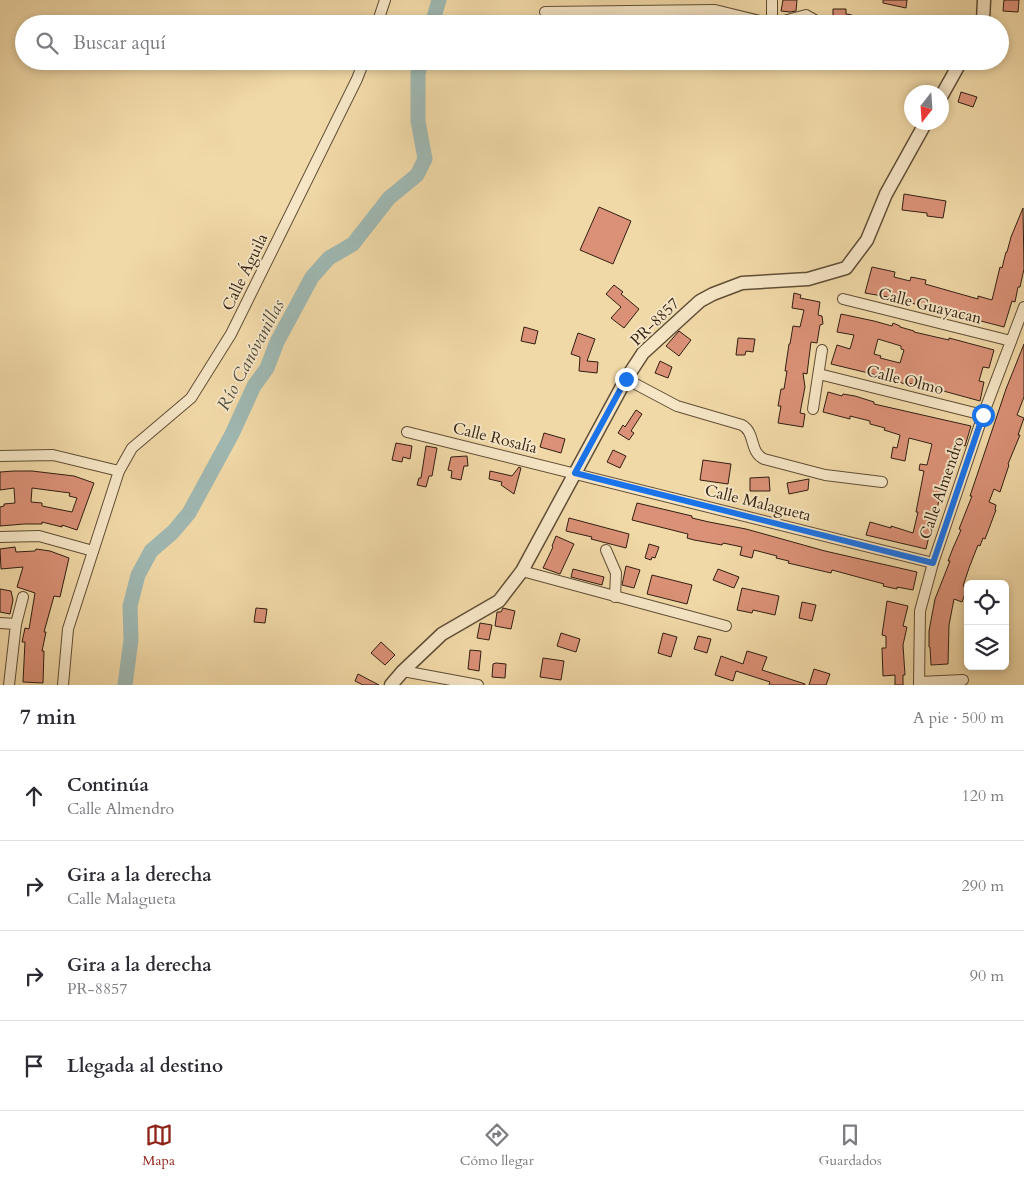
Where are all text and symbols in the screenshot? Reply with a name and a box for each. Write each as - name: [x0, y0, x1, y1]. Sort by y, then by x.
- search box: [15, 15, 1009, 70]
- icon: search: [33, 29, 61, 57]
- text: Buscar aquí: [73, 30, 166, 56]
- north arrow: [904, 85, 949, 130]
- street label: Calle Águila: [217, 230, 273, 314]
- street label: Calle Guayacan: [876, 283, 984, 329]
- street label: PR-8857: [626, 293, 684, 351]
- water label: Río Canóvanillas: [211, 295, 291, 415]
- street label: Calle Olmo: [864, 360, 946, 400]
- route end: [615, 368, 638, 391]
- route start: [972, 404, 995, 427]
- street label: Calle Rosalía: [450, 417, 540, 459]
- street label: Calle Almendro: [914, 433, 970, 542]
- street label: Calle Malagueta: [703, 479, 814, 527]
- map controls: [964, 580, 1009, 670]
- button: locate: [964, 580, 1009, 625]
- button: layers: [964, 625, 1009, 670]
- text: 7 min: [20, 703, 76, 732]
- text: A pie · 500 m: [913, 707, 1004, 729]
- text: Continúa: [67, 772, 149, 798]
- icon: ahead: [20, 782, 48, 810]
- text: 120 m: [962, 785, 1004, 807]
- text: Calle Almendro: [67, 798, 174, 820]
- text: Gira a la derecha: [67, 862, 212, 888]
- icon: right: [20, 872, 48, 900]
- text: 290 m: [962, 875, 1004, 897]
- text: Calle Malagueta: [67, 888, 176, 910]
- text: Gira a la derecha: [67, 952, 212, 978]
- icon: right: [20, 962, 48, 990]
- text: 90 m: [970, 965, 1004, 987]
- text: PR-8857: [67, 978, 127, 1000]
- icon: arrive: [20, 1052, 48, 1080]
- text: Llegada al destino: [67, 1053, 223, 1079]
- tab: Mapa: [142, 1121, 175, 1170]
- tab: Cómo llegar: [460, 1121, 534, 1170]
- tab: Guardados: [818, 1121, 882, 1170]

